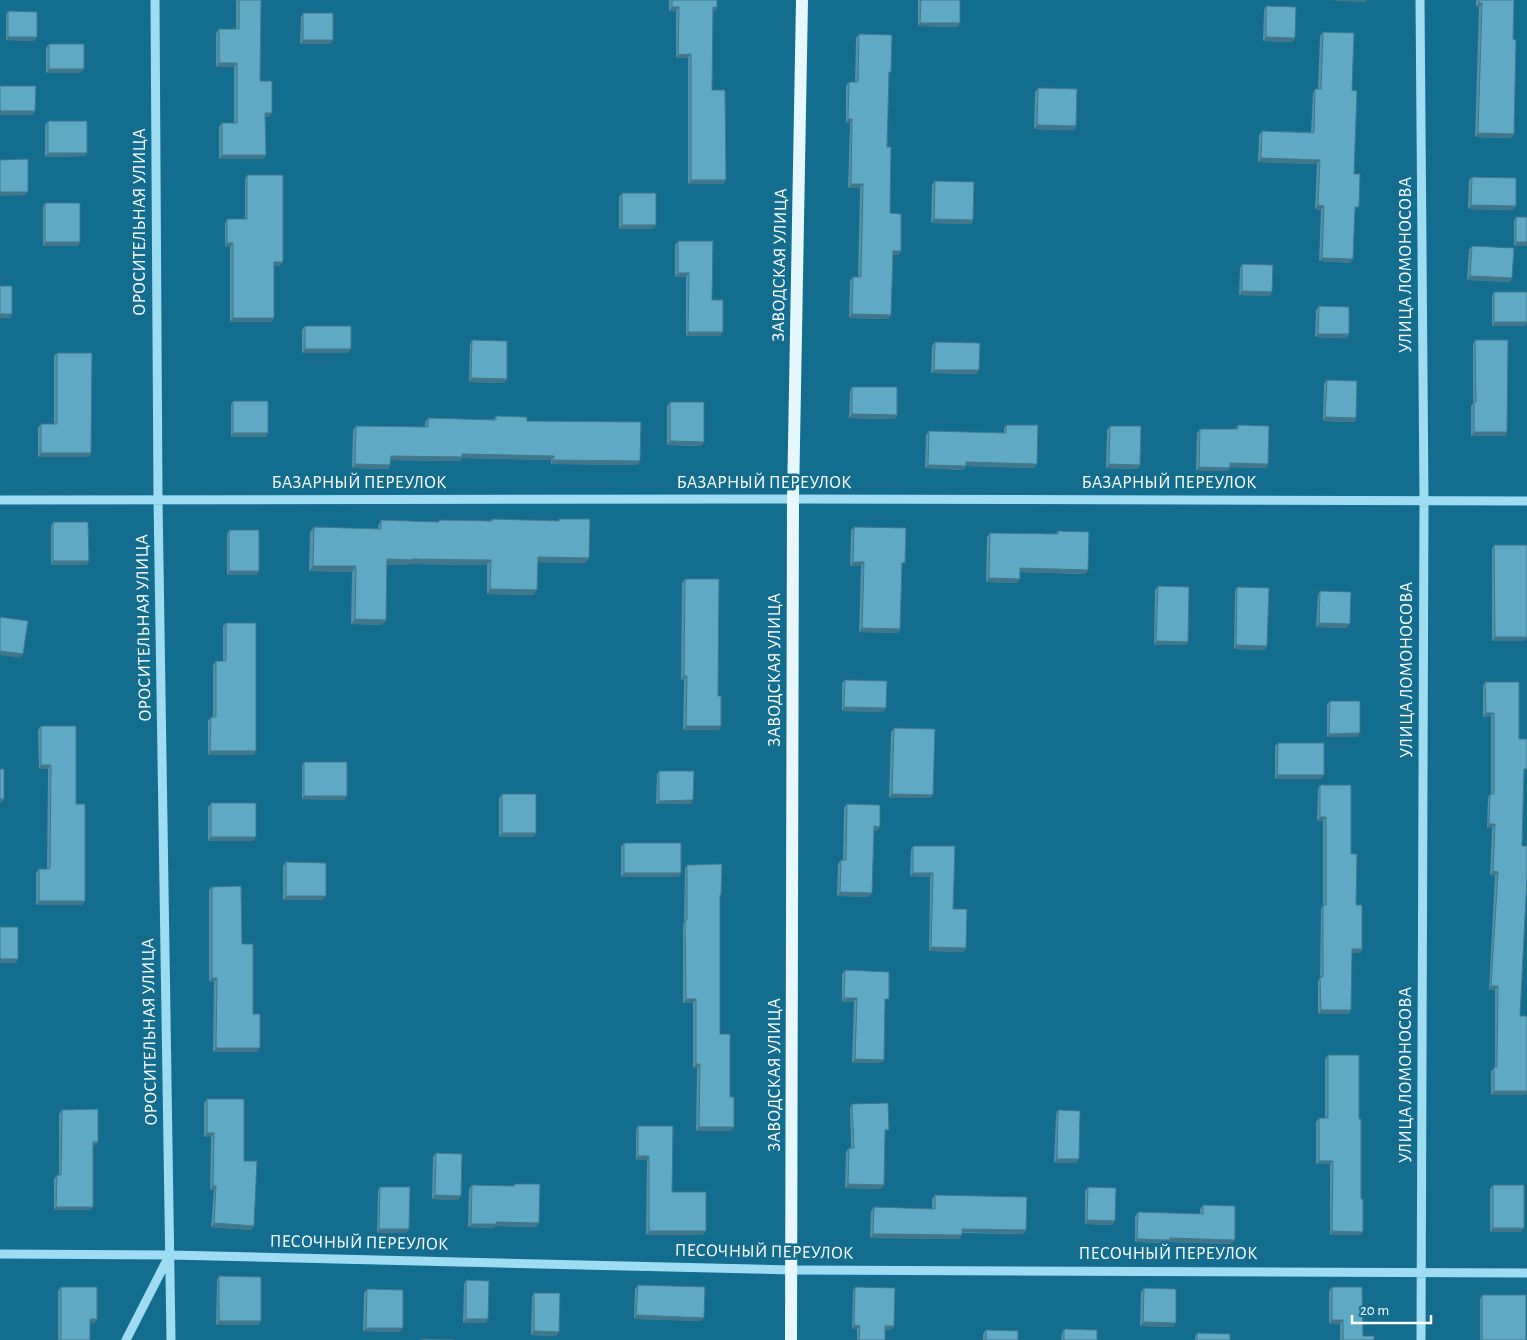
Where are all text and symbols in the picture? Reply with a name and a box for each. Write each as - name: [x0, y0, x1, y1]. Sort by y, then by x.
- street label: ОРОСИТЕЛЬНАЯ УЛИЦА: [131, 128, 149, 316]
- street label: УЛИЦА ЛОМОНОСОВА: [1397, 177, 1415, 353]
- street label: ЗАВОДСКАЯ УЛИЦА: [770, 188, 790, 342]
- street label: БАЗАРНЫЙ ПЕРЕУЛОК: [271, 472, 447, 492]
- street label: БАЗАРНЫЙ ПЕРЕУЛОК: [676, 472, 852, 492]
- street label: БАЗАРНЫЙ ПЕРЕУЛОК: [1081, 472, 1257, 492]
- street label: ОРОСИТЕЛЬНАЯ УЛИЦА: [133, 534, 155, 722]
- street label: УЛИЦА ЛОМОНОСОВА: [1398, 582, 1416, 758]
- street label: ЗАВОДСКАЯ УЛИЦА: [766, 593, 784, 747]
- street label: ОРОСИТЕЛЬНАЯ УЛИЦА: [139, 938, 161, 1126]
- street label: УЛИЦА ЛОМОНОСОВА: [1397, 987, 1415, 1163]
- street label: ЗАВОДСКАЯ УЛИЦА: [766, 998, 784, 1152]
- street label: ПЕСОЧНЫЙ ПЕРЕУЛОК: [269, 1230, 449, 1254]
- street label: ПЕСОЧНЫЙ ПЕРЕУЛОК: [674, 1239, 854, 1263]
- street label: ПЕСОЧНЫЙ ПЕРЕУЛОК: [1079, 1243, 1258, 1263]
- scale bar: [1352, 1292, 1431, 1324]
- text: 20 m: [1360, 1303, 1389, 1318]

